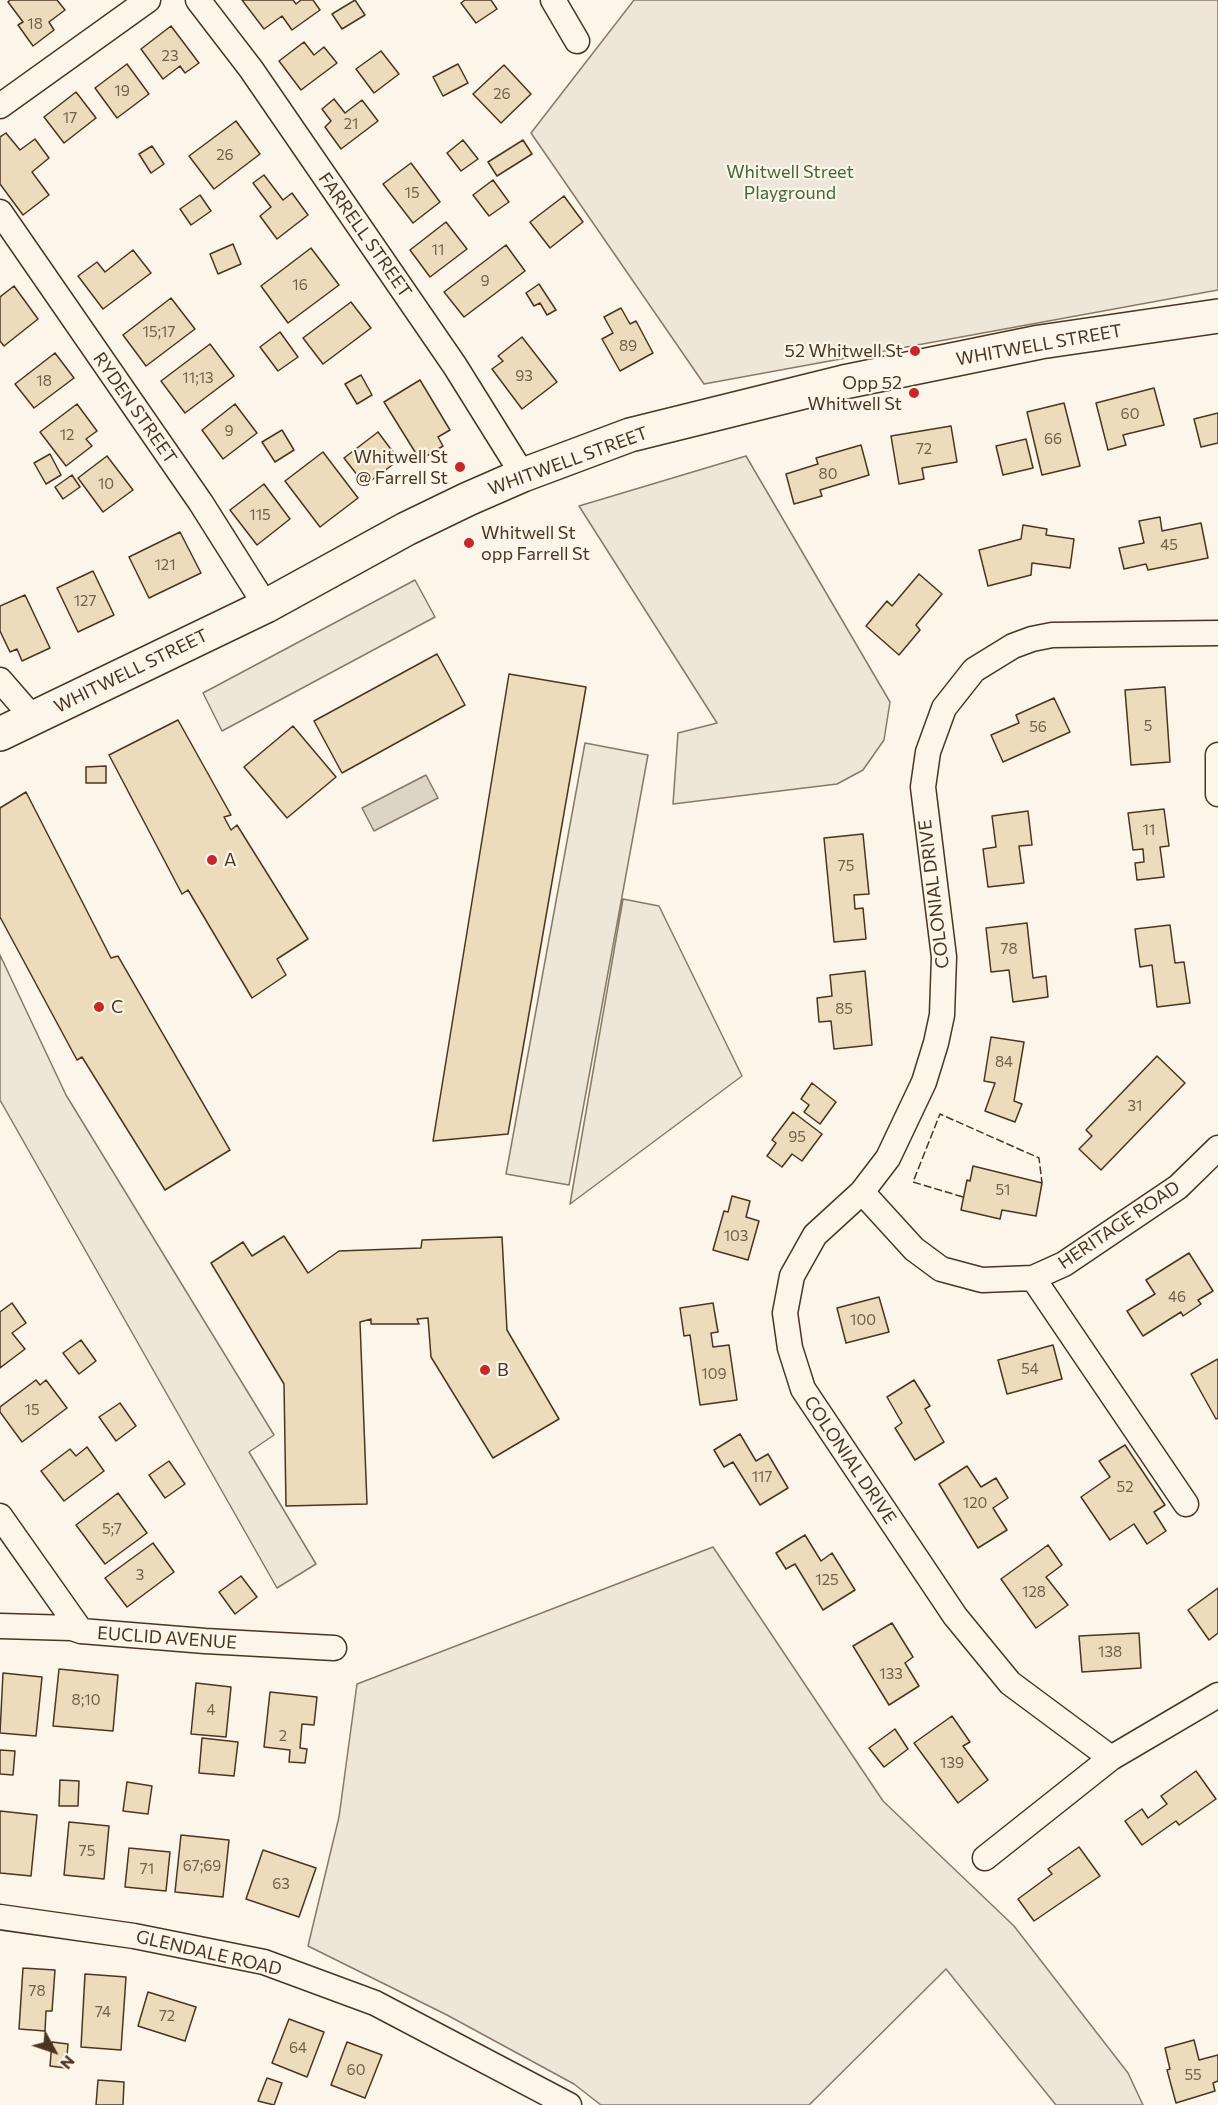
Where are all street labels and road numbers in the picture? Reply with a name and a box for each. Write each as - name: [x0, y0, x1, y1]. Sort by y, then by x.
- street label: FARRELL STREET: [314, 168, 416, 302]
- street label: WHITWELL STREET: [954, 320, 1124, 370]
- street label: RYDEN STREET: [89, 348, 181, 468]
- street label: WHITWELL STREET: [485, 422, 651, 500]
- street label: WHITWELL STREET: [51, 624, 211, 718]
- street label: COLONIAL DRIVE: [914, 818, 954, 970]
- street label: HERITAGE ROAD: [1054, 1176, 1184, 1274]
- street label: COLONIAL DRIVE: [799, 1392, 901, 1528]
- street label: EUCLID AVENUE: [97, 1622, 237, 1654]
- street label: GLENDALE ROAD: [134, 1926, 284, 1980]

